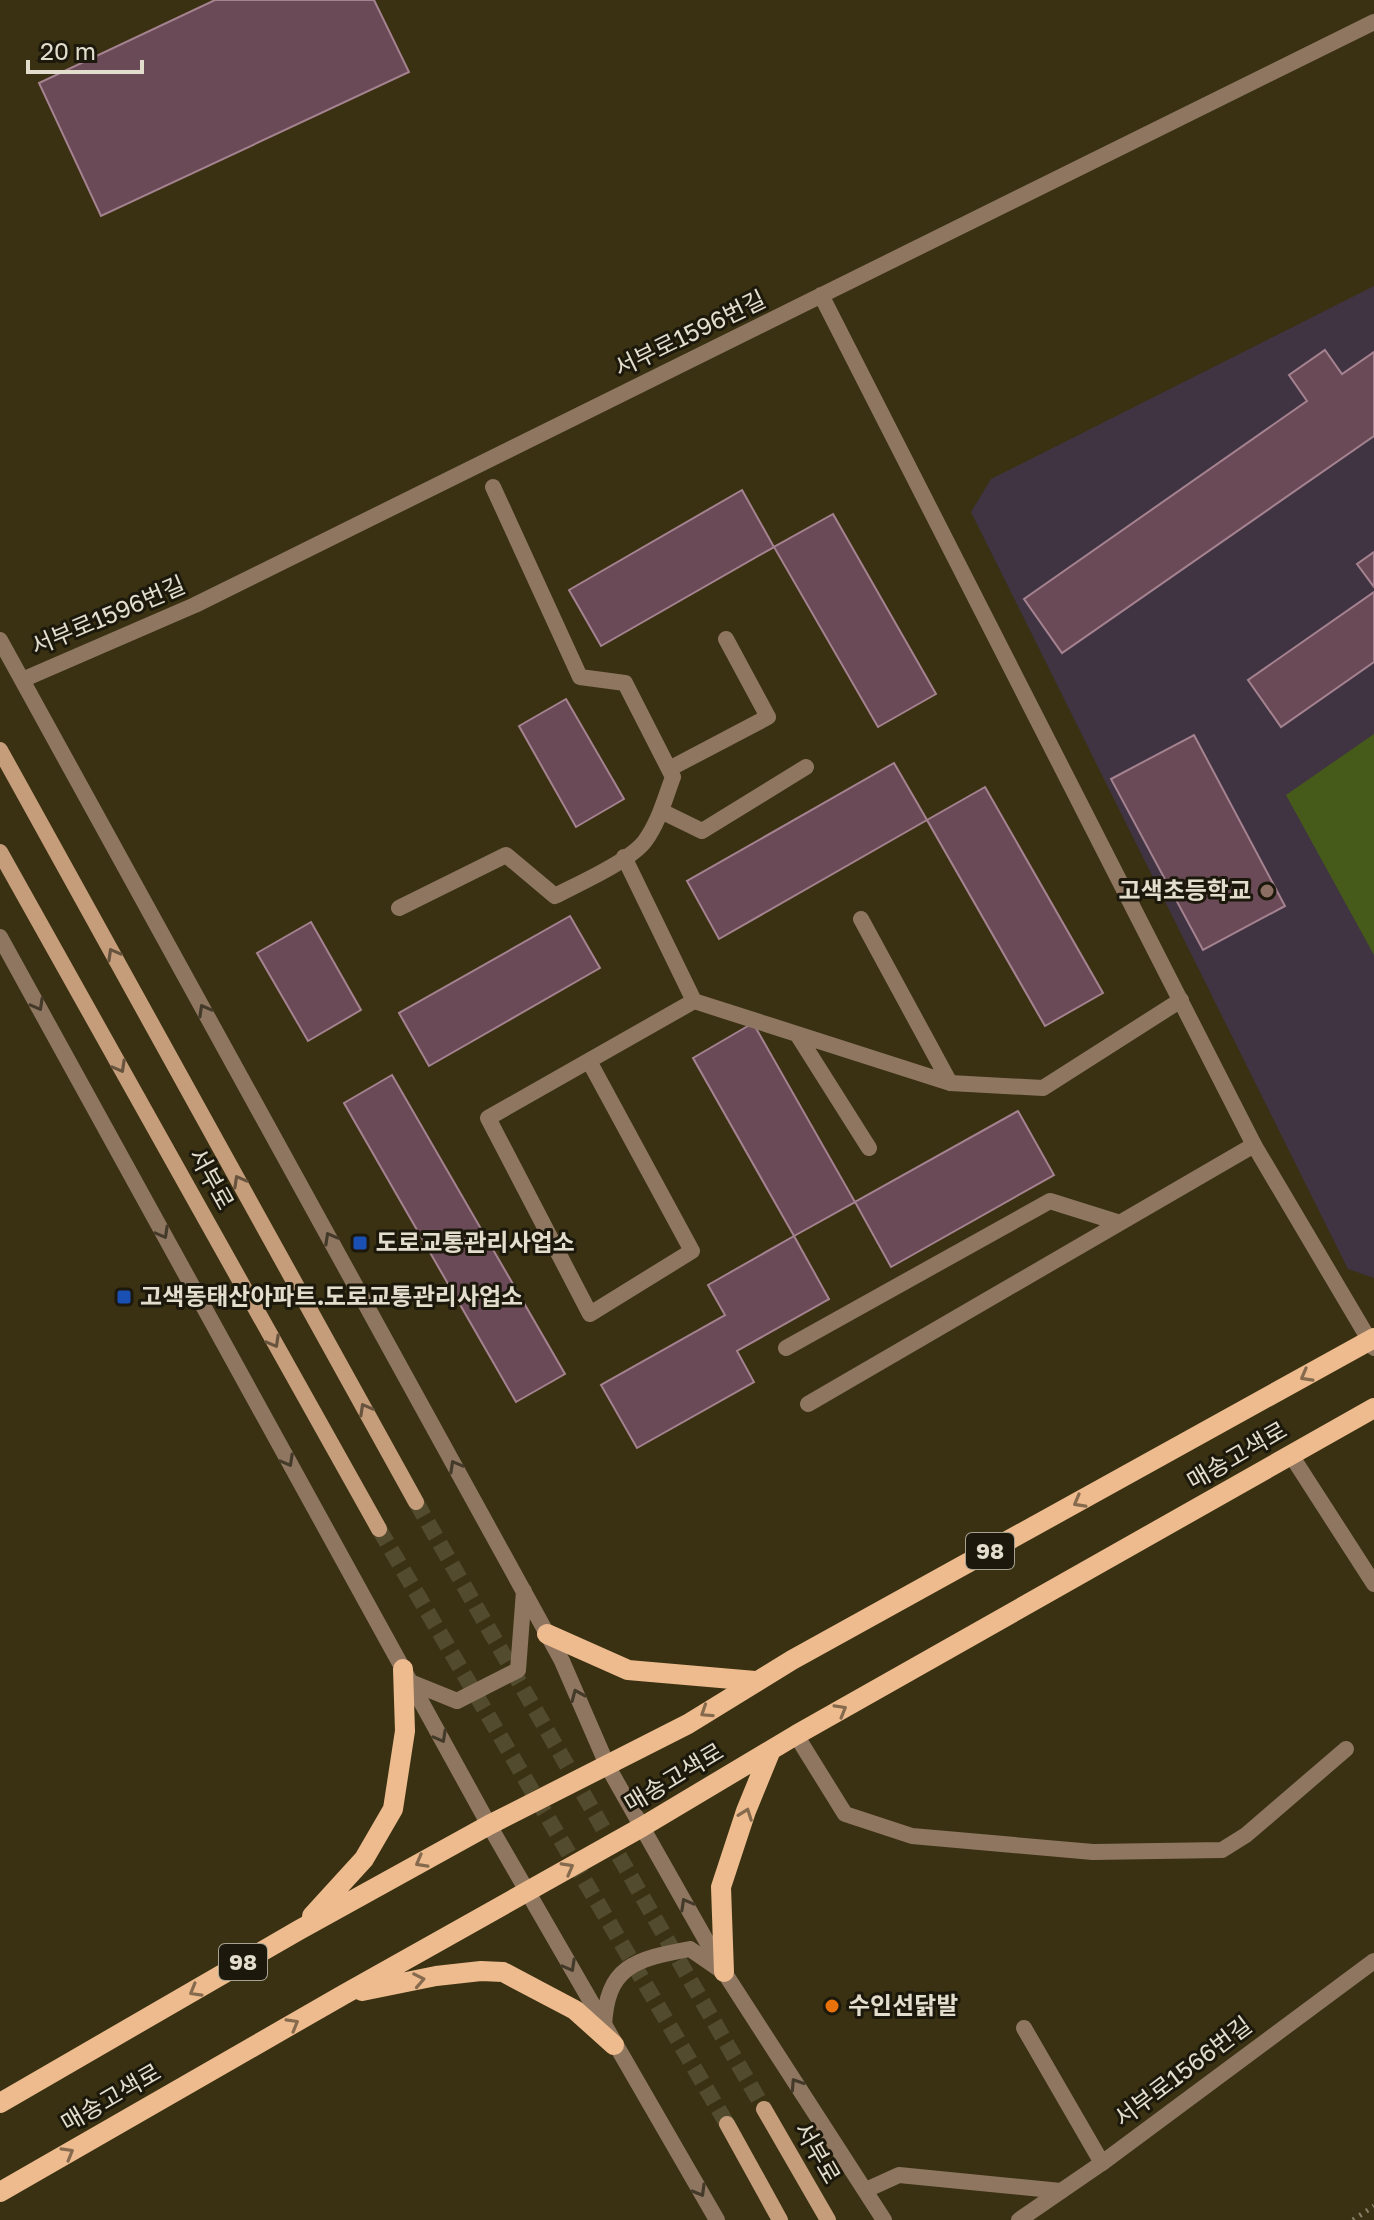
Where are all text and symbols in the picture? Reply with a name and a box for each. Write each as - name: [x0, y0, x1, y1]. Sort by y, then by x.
- scale bar: [28, 24, 142, 74]
- text: 20 m: [40, 36, 96, 65]
- street label: 서부로1596번길: [609, 283, 770, 382]
- street label: 서부로1596번길: [26, 569, 189, 660]
- place label: 고색초등학교: [1119, 875, 1251, 904]
- marker: 고색초등학교: [1258, 882, 1276, 900]
- one-way arrow: [107, 948, 123, 963]
- one-way arrow: [28, 997, 43, 1012]
- one-way arrow: [199, 1004, 214, 1019]
- one-way arrow: [110, 1058, 126, 1072]
- street label: 서부로: [184, 1142, 241, 1214]
- one-way arrow: [233, 1175, 248, 1190]
- one-way arrow: [153, 1224, 169, 1239]
- place label: 도로교통관리사업소: [376, 1227, 575, 1256]
- one-way arrow: [324, 1232, 339, 1246]
- marker: 도로교통관리사업소: [351, 1234, 369, 1252]
- place label: 고색동태산아파트.도로교통관리사업소: [140, 1281, 523, 1310]
- marker: 고색동태산아파트.도로교통관리사업소: [115, 1288, 133, 1306]
- one-way arrow: [265, 1334, 280, 1349]
- one-way arrow: [1300, 1366, 1315, 1382]
- one-way arrow: [359, 1403, 374, 1417]
- street label: 매송고색로: [1181, 1415, 1291, 1495]
- one-way arrow: [278, 1452, 294, 1467]
- one-way arrow: [449, 1460, 465, 1475]
- one-way arrow: [1072, 1492, 1087, 1507]
- road number: 98: [966, 1533, 1014, 1569]
- one-way arrow: [570, 1689, 586, 1704]
- one-way arrow: [700, 1703, 715, 1718]
- one-way arrow: [833, 1704, 847, 1719]
- one-way arrow: [431, 1729, 447, 1743]
- street label: 매송고색로: [618, 1736, 728, 1818]
- one-way arrow: [736, 1808, 752, 1822]
- one-way arrow: [414, 1853, 429, 1868]
- one-way arrow: [559, 1862, 574, 1878]
- one-way arrow: [680, 1898, 696, 1913]
- road number: 98: [219, 1944, 267, 1980]
- one-way arrow: [560, 1957, 576, 1971]
- one-way arrow: [412, 1972, 426, 1989]
- one-way arrow: [189, 1981, 203, 1997]
- place label: 수인선닭발: [848, 1990, 958, 2019]
- marker: 수인선닭발: [823, 1997, 841, 2015]
- street label: 서부로1566번길: [1107, 2010, 1257, 2132]
- one-way arrow: [284, 2018, 299, 2034]
- street label: 매송고색로: [55, 2057, 165, 2137]
- one-way arrow: [791, 2078, 806, 2092]
- street label: 서부로: [789, 2116, 847, 2188]
- one-way arrow: [59, 2147, 73, 2163]
- one-way arrow: [690, 2182, 706, 2197]

